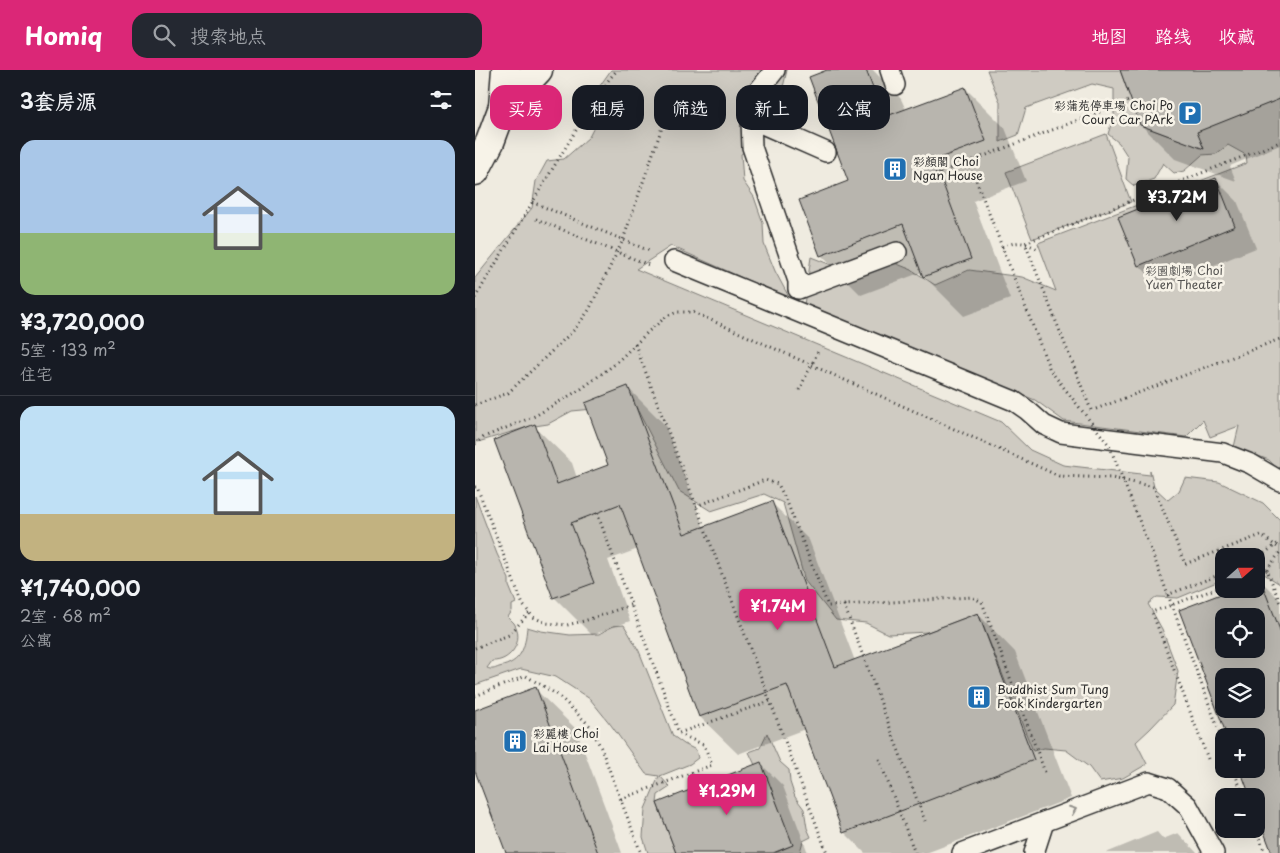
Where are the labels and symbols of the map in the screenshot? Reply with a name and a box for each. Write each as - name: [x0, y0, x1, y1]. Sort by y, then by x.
- place label: 彩蒲苑停車場 Choi Po Court Car PArk: [1054, 96, 1173, 128]
- parking icon: 彩蒲苑停車場 Choi Po Court Car PArk: [1177, 100, 1203, 126]
- place label: 彩顏閣 Choi Ngan House: [913, 152, 983, 184]
- building icon: 彩顏閣 Choi Ngan House: [882, 156, 908, 182]
- pin: ¥3.72M: [1136, 180, 1218, 222]
- park label: 彩園劇場 Choi Yuen Theater: [1145, 261, 1223, 293]
- north arrow: [1215, 548, 1265, 598]
- pin: ¥1.74M: [737, 588, 819, 631]
- place label: Buddhist Sum Tung Fook Kindergarten: [997, 680, 1109, 712]
- building icon: Buddhist Sum Tung Fook Kindergarten: [966, 684, 992, 710]
- place label: 彩麗樓 Choi Lai House: [533, 724, 599, 756]
- building icon: 彩麗樓 Choi Lai House: [502, 728, 528, 754]
- pin: ¥1.29M: [686, 774, 768, 816]
- one-way arrow: [1068, 806, 1077, 816]

